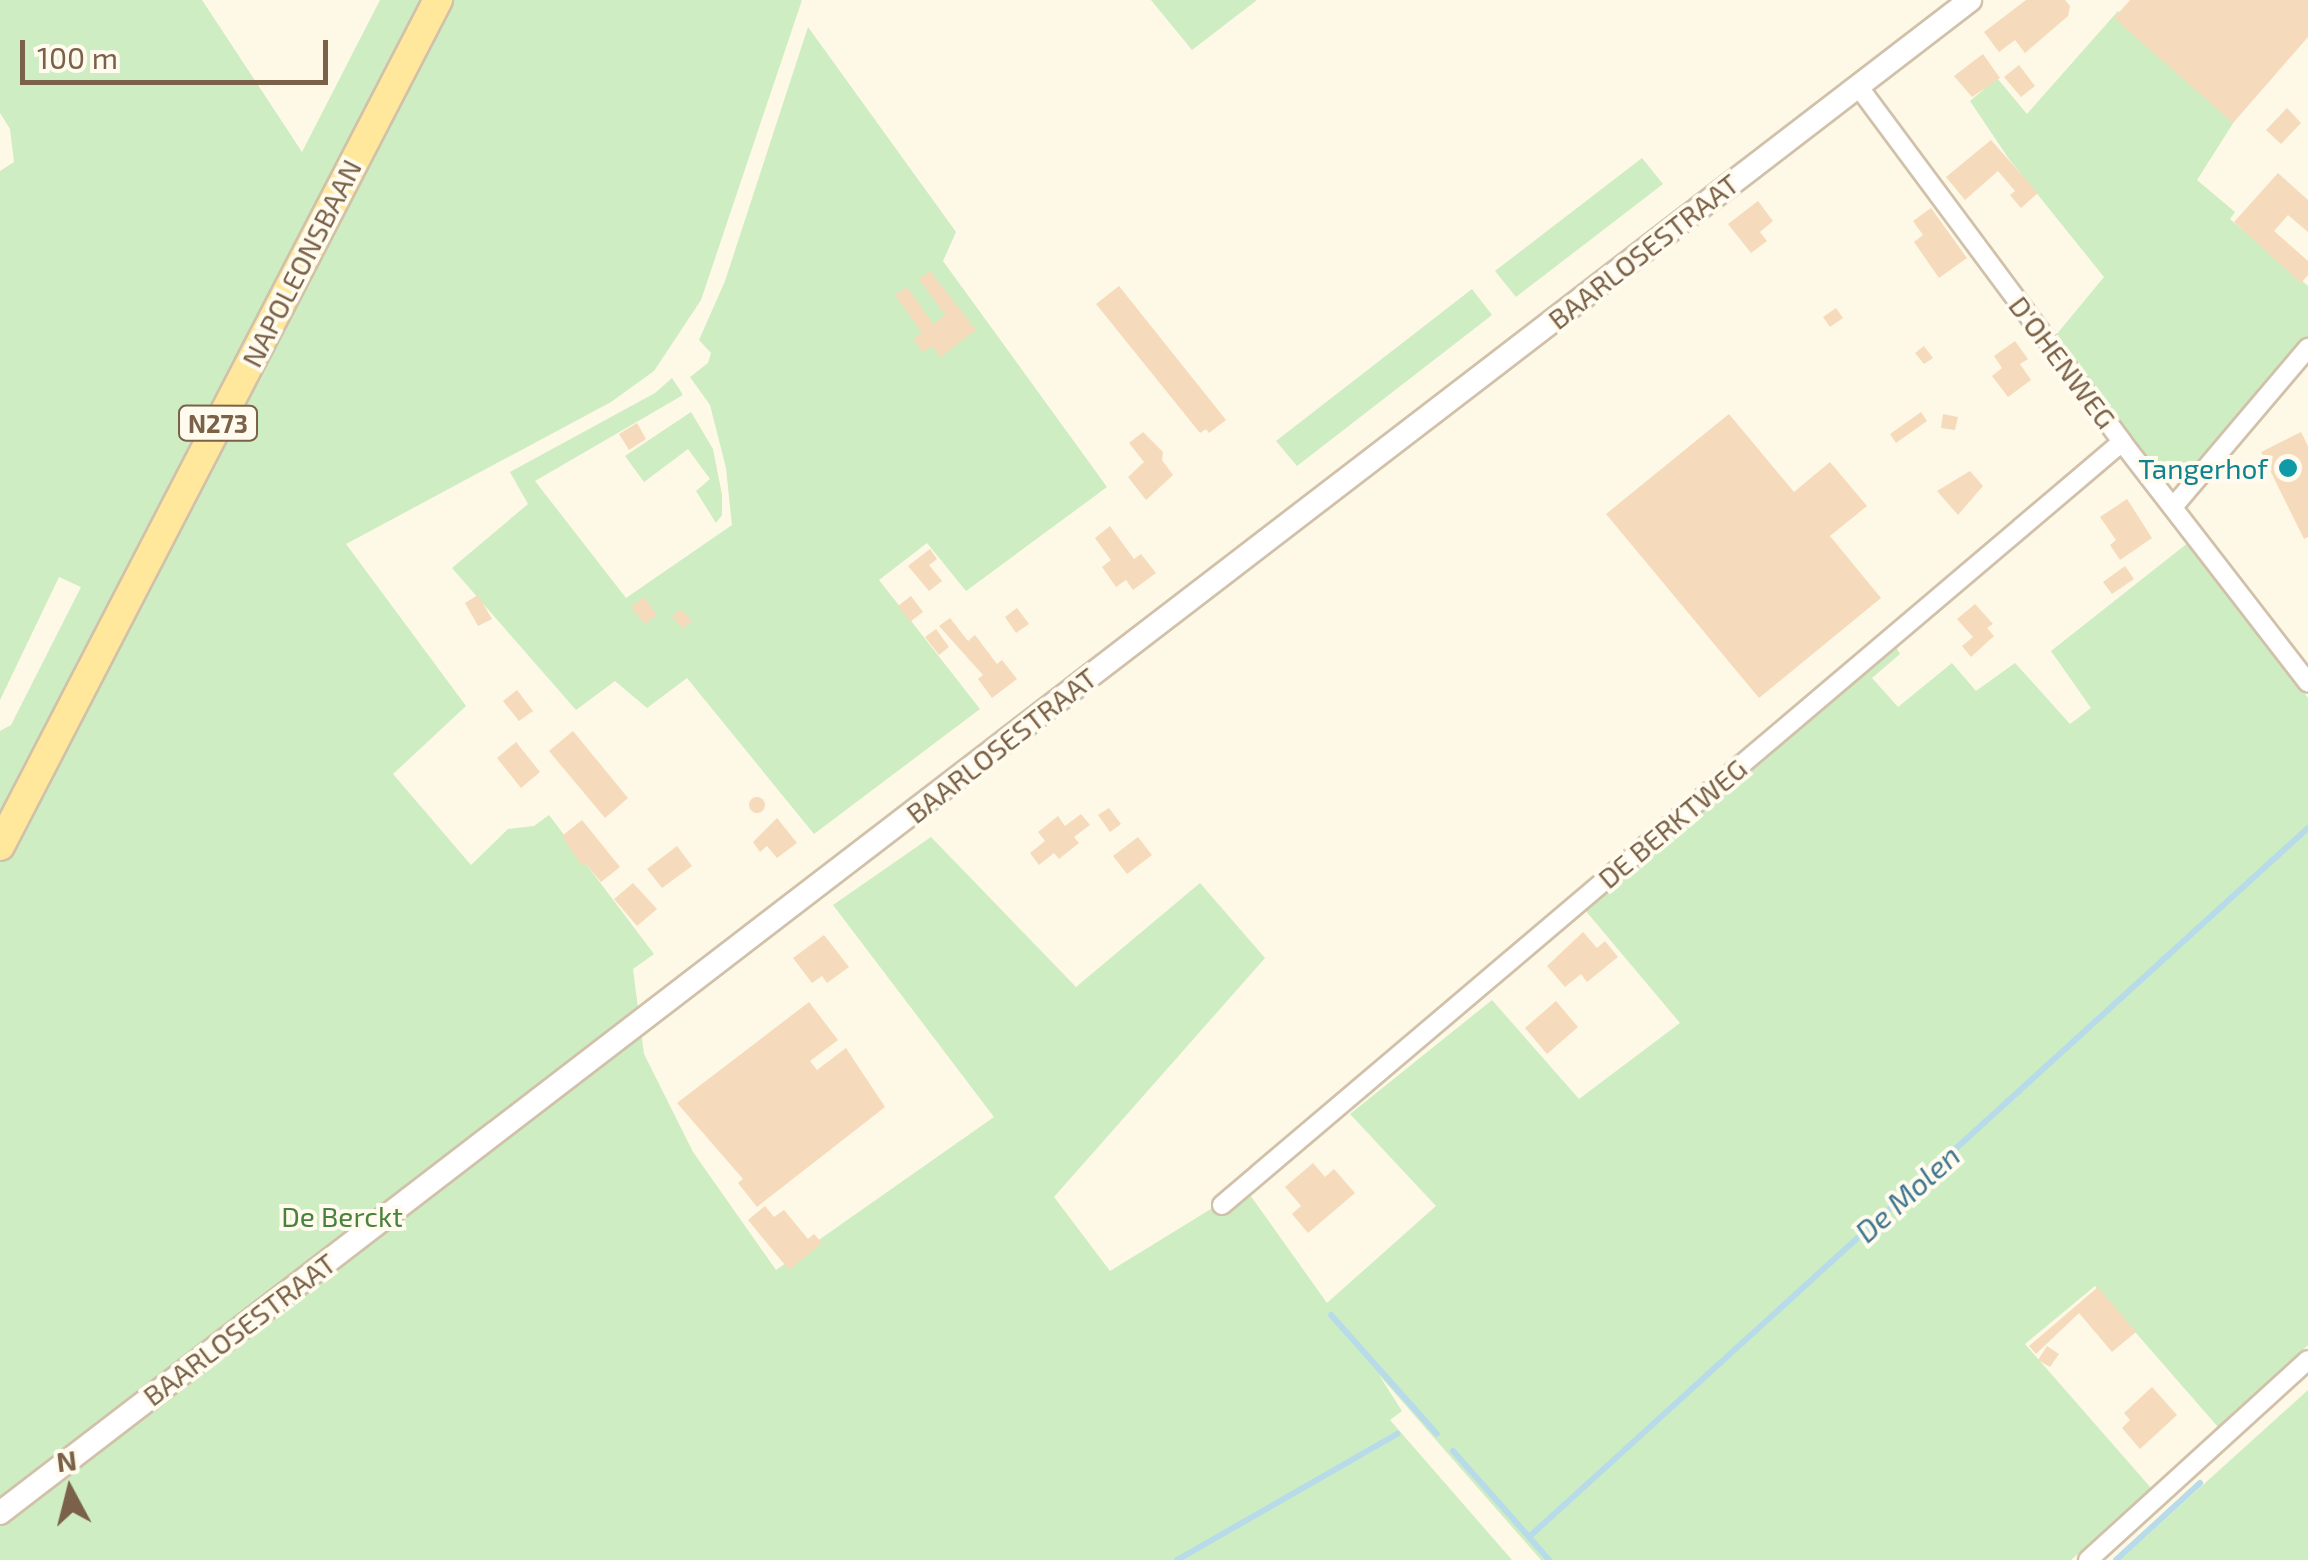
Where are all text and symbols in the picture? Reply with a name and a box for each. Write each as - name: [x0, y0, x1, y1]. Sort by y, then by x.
- scale bar: [25, 20, 332, 82]
- text: 100 m: [37, 39, 118, 75]
- street label: NAPOLEONSBAAN: [234, 154, 368, 372]
- street label: BAARLOSESTRAAT: [1541, 166, 1745, 336]
- street label: D'OHENWEG: [2002, 289, 2124, 435]
- road number: N273: [178, 403, 258, 443]
- place label: Tangerhof: [2138, 451, 2268, 485]
- marker: Tangerhof: [2277, 457, 2299, 479]
- street label: BAARLOSESTRAAT: [899, 660, 1103, 830]
- street label: DE BERKTWEG: [1591, 751, 1753, 895]
- water label: De Molen: [1847, 1137, 1967, 1249]
- park label: De Berckt: [281, 1199, 403, 1233]
- street label: BAARLOSESTRAAT: [136, 1246, 342, 1412]
- north arrow: [20, 1440, 120, 1540]
- text: N: [54, 1442, 78, 1478]

